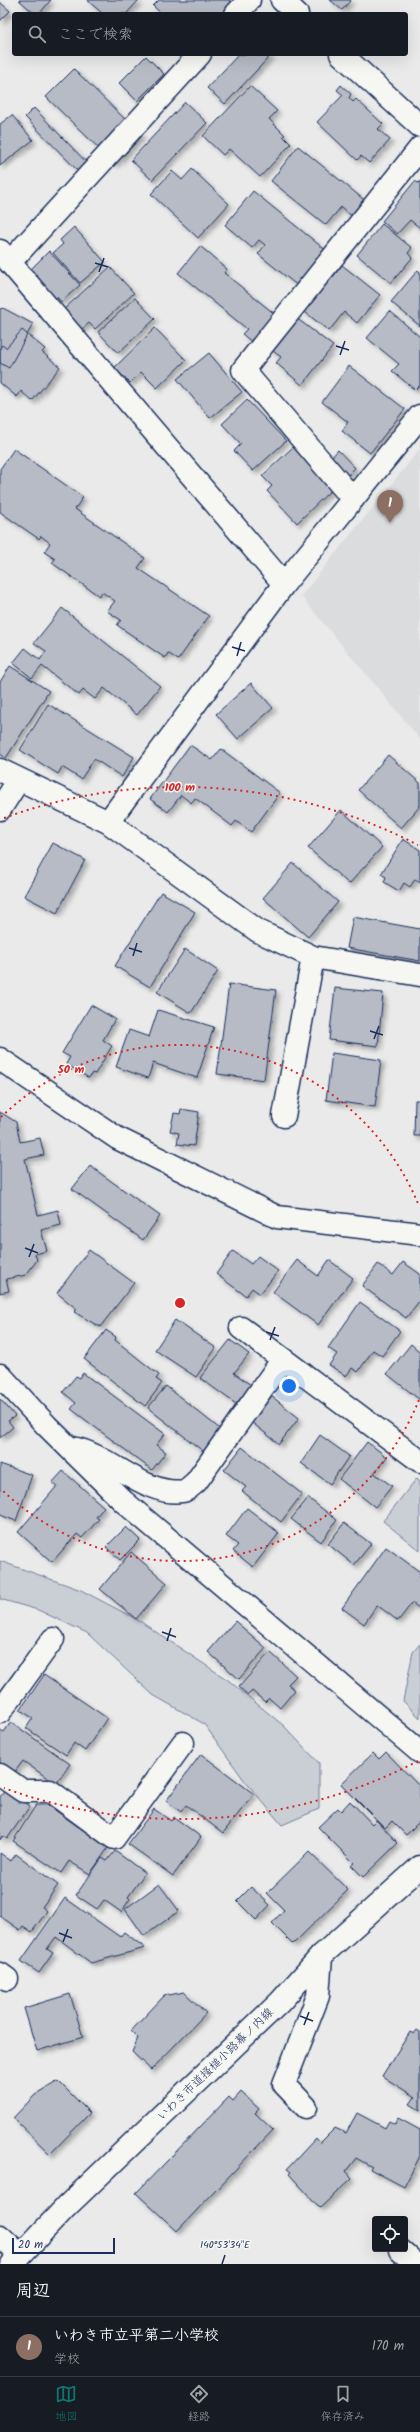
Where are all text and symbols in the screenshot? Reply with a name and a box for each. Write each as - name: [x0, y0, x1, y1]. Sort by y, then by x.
- search box: [12, 12, 408, 56]
- icon: search: [26, 23, 48, 45]
- text: ここで検索: [58, 23, 133, 47]
- pin: 1: [377, 490, 403, 523]
- text: 100 m: [165, 778, 195, 797]
- text: 50 m: [57, 1060, 85, 1079]
- centre of rings: [173, 1296, 187, 1310]
- your location: [279, 1376, 299, 1396]
- street label: いわき市道搔槌小路幕ノ内線: [153, 2003, 278, 2125]
- map controls: [372, 2216, 408, 2252]
- button: locate: [372, 2216, 408, 2252]
- scale bar: [12, 2236, 115, 2255]
- text: 20 m: [18, 2236, 43, 2254]
- text: 140°53'34"E: [200, 2237, 251, 2253]
- text: 周辺: [16, 2278, 50, 2305]
- text: いわき市立平第二小学校: [54, 2324, 219, 2348]
- text: 1: [27, 2336, 31, 2357]
- text: 170 m: [372, 2336, 404, 2357]
- text: 学校: [54, 2349, 80, 2370]
- tab: 地図: [55, 2383, 77, 2426]
- tab: 経路: [188, 2383, 210, 2426]
- tab: 保存済み: [321, 2383, 365, 2426]

